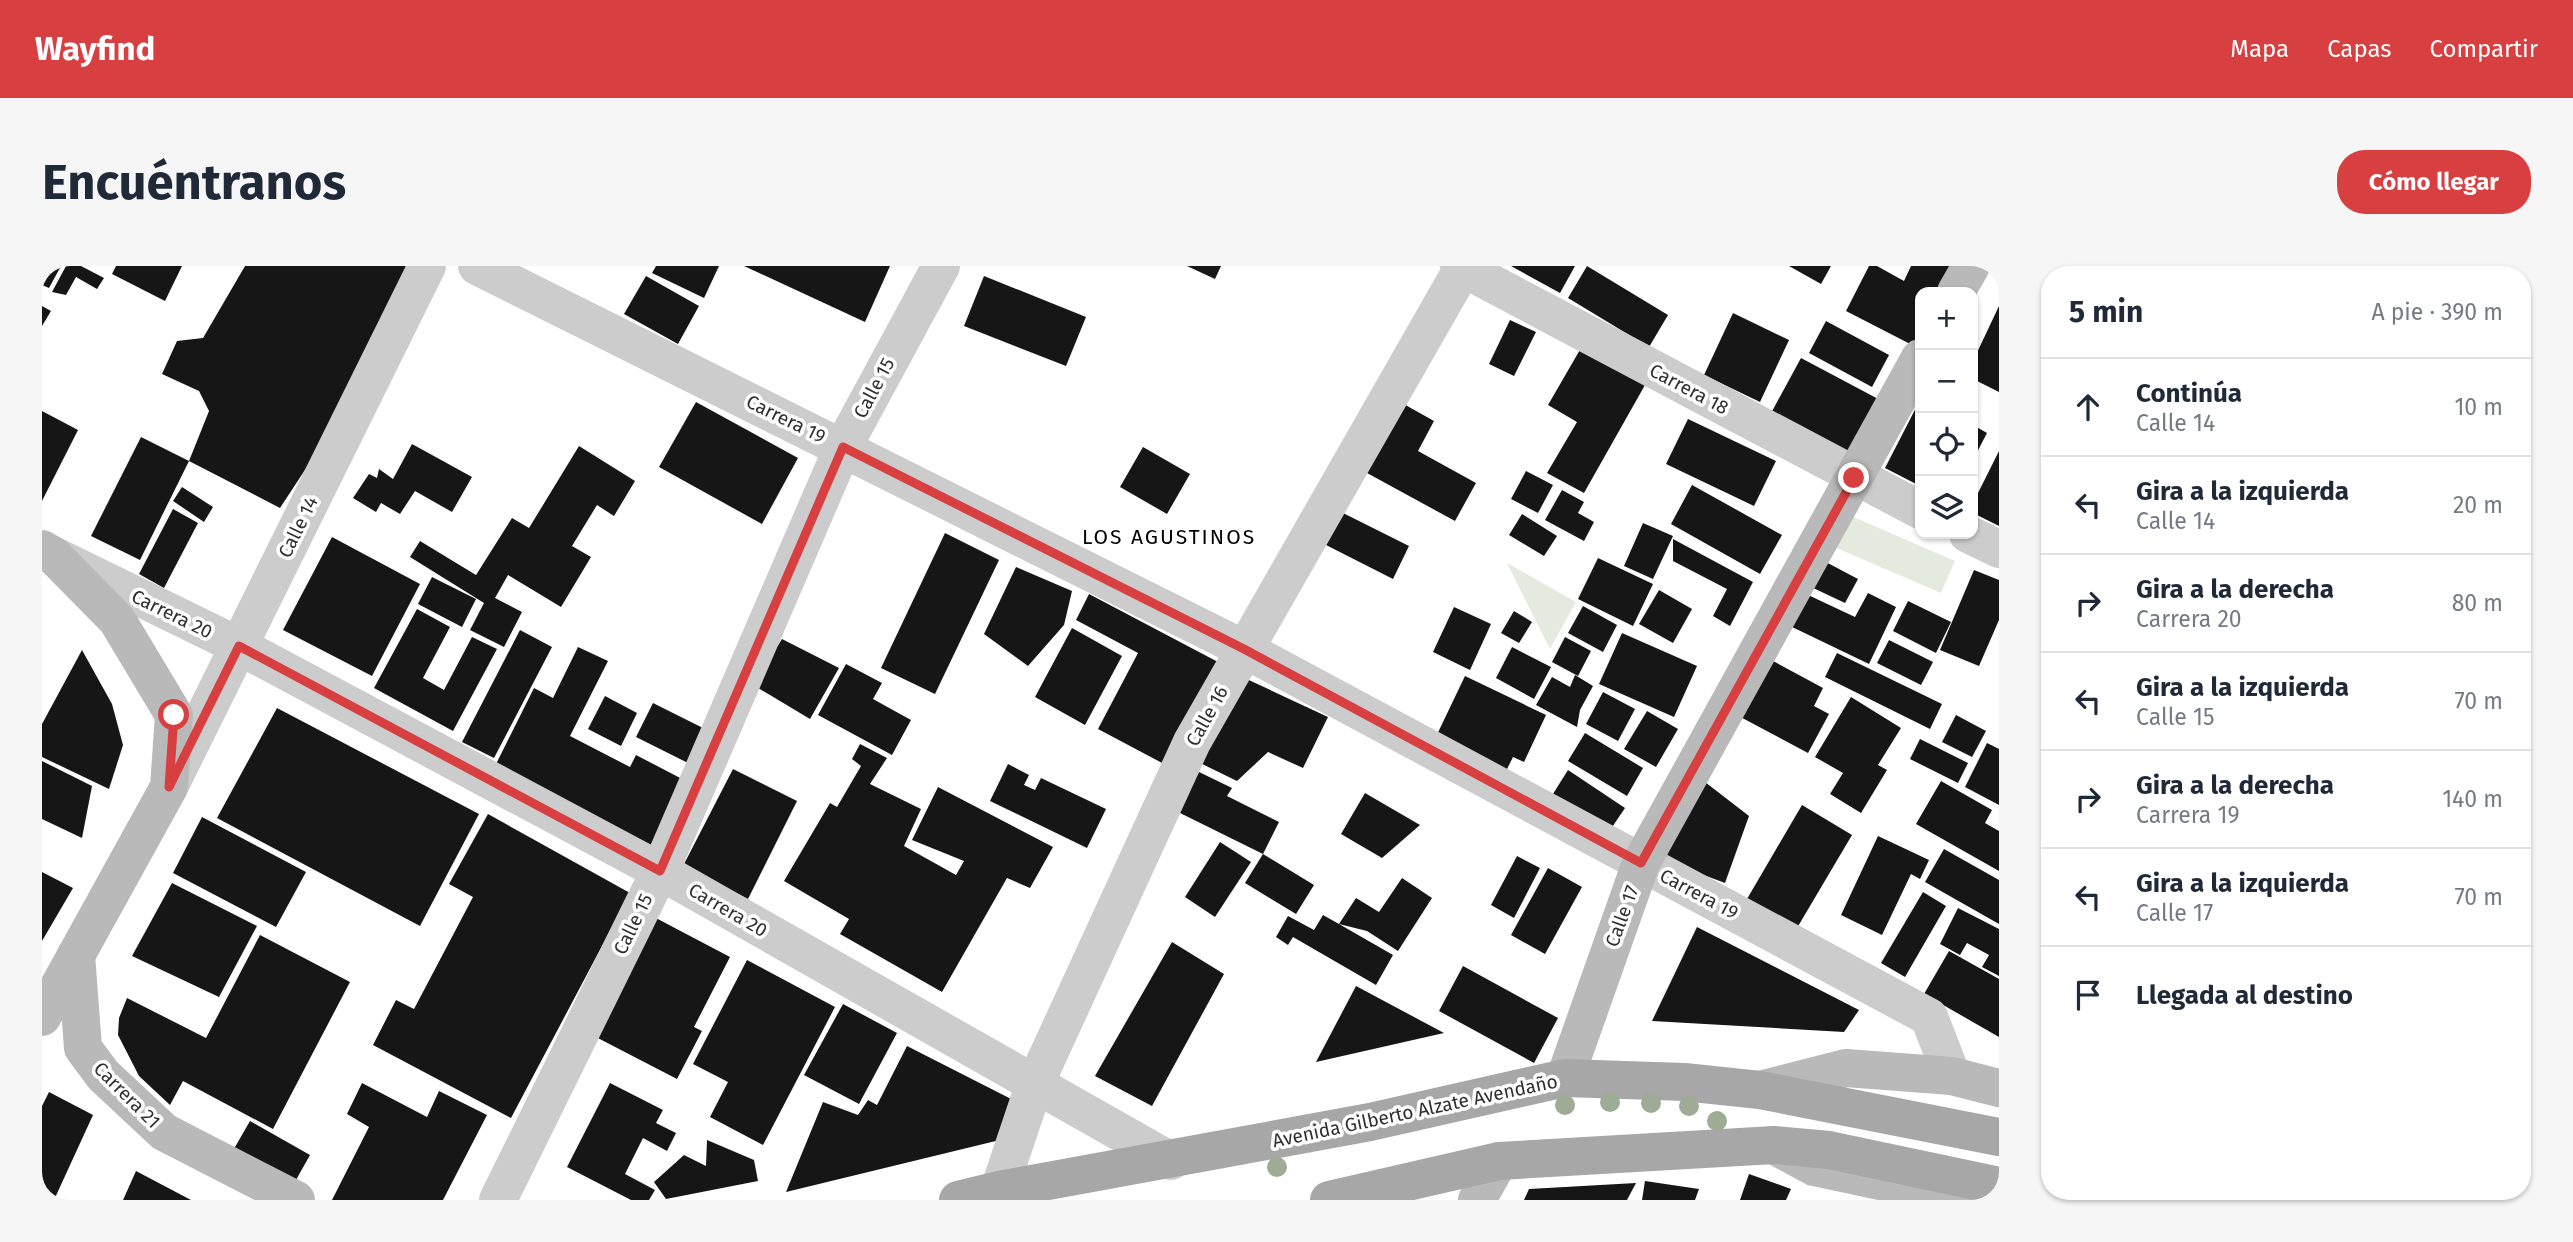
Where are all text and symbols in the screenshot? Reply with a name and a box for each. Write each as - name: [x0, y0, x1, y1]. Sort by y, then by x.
- text: Wayfind: [35, 29, 155, 69]
- text: Mapa: [2230, 35, 2289, 63]
- text: Capas: [2327, 35, 2391, 63]
- text: Compartir: [2429, 35, 2538, 63]
- button: Cómo llegar: [2337, 150, 2531, 214]
- text: Encuéntranos: [42, 153, 346, 212]
- map controls: [1915, 287, 1978, 539]
- button: +: [1915, 287, 1978, 350]
- text: 5 min: [2069, 294, 2143, 330]
- text: A pie · 390 m: [2371, 298, 2503, 326]
- button: −: [1915, 350, 1978, 413]
- street label: Calle 15: [849, 354, 899, 422]
- street label: Carrera 18: [1646, 359, 1732, 419]
- text: Continúa: [2136, 378, 2242, 409]
- icon: ahead: [2069, 388, 2107, 426]
- street label: Carrera 19: [743, 390, 829, 448]
- text: 10 m: [2454, 393, 2503, 421]
- text: Calle 14: [2136, 409, 2215, 437]
- button: locate: [1915, 413, 1978, 476]
- route end: [1838, 462, 1869, 493]
- button: layers: [1915, 476, 1978, 539]
- text: Gira a la izquierda: [2136, 476, 2349, 507]
- icon: left: [2069, 486, 2107, 524]
- text: 20 m: [2453, 491, 2503, 519]
- street label: Calle 14: [273, 493, 323, 561]
- text: Calle 14: [2136, 507, 2215, 535]
- district label: LOS AGUSTINOS: [1082, 524, 1256, 550]
- text: Gira a la derecha: [2136, 574, 2334, 605]
- icon: right: [2069, 584, 2107, 622]
- street label: Carrera 20: [128, 585, 216, 643]
- text: 80 m: [2452, 589, 2503, 617]
- text: Carrera 20: [2136, 605, 2242, 633]
- text: Gira a la izquierda: [2136, 672, 2349, 703]
- street label: Calle 16: [1181, 682, 1233, 750]
- icon: left: [2069, 682, 2107, 720]
- text: 70 m: [2454, 687, 2503, 715]
- route start: [158, 699, 189, 730]
- text: Calle 15: [2136, 703, 2214, 731]
- text: Gira a la derecha: [2136, 770, 2334, 801]
- icon: right: [2069, 780, 2107, 818]
- text: 140 m: [2442, 785, 2503, 813]
- text: Carrera 19: [2136, 801, 2239, 829]
- street label: Carrera 19: [1656, 864, 1742, 924]
- text: Gira a la izquierda: [2136, 868, 2349, 899]
- street label: Carrera 20: [684, 878, 772, 942]
- icon: left: [2069, 878, 2107, 916]
- street label: Calle 17: [1600, 882, 1644, 950]
- text: 70 m: [2454, 883, 2503, 911]
- street label: Calle 15: [608, 890, 658, 958]
- text: Calle 17: [2136, 899, 2213, 927]
- icon: arrive: [2069, 976, 2107, 1014]
- text: Llegada al destino: [2136, 980, 2353, 1011]
- street label: Carrera 21: [89, 1057, 165, 1133]
- street label: Avenida Gilberto Alzate Avendaño: [1270, 1070, 1560, 1152]

